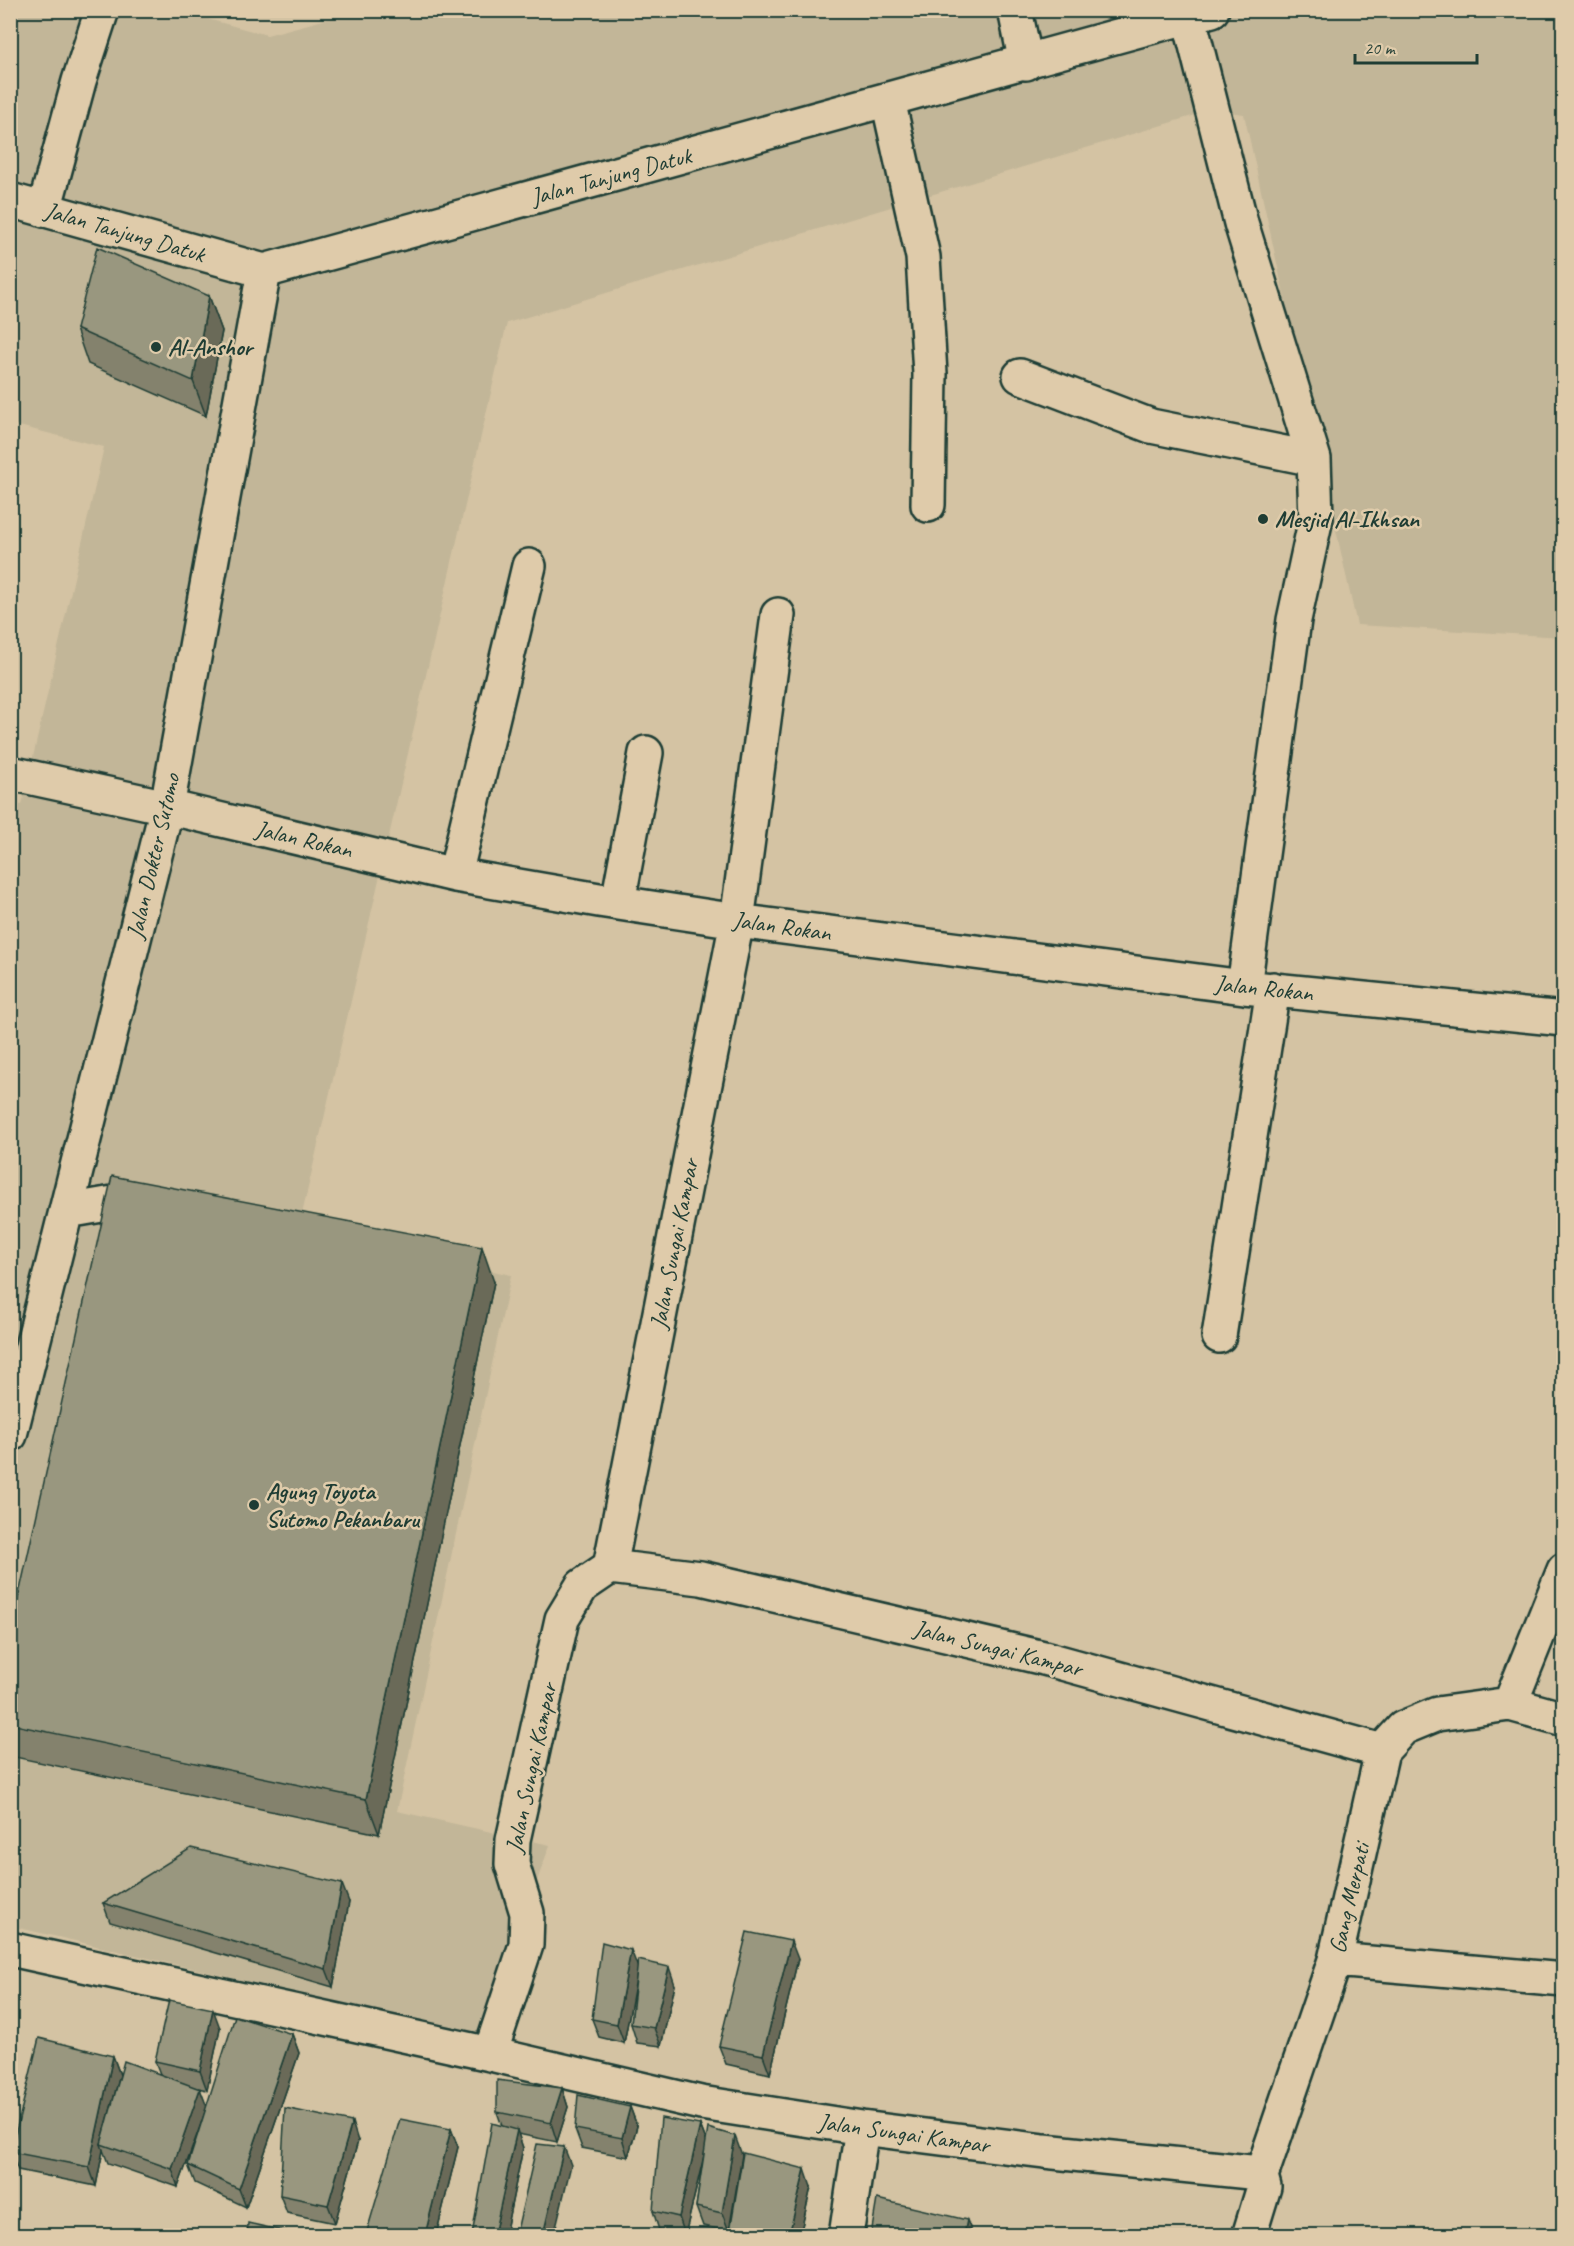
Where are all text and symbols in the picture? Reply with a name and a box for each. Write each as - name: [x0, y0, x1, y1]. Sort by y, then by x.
- scale bar: [1355, 27, 1476, 65]
- text: 20 m: [1364, 37, 1397, 59]
- street label: Jalan Tanjung Datuk: [527, 140, 697, 212]
- street label: Jalan Tanjung Datuk: [41, 195, 211, 270]
- place label: Al-Anshor: [168, 332, 255, 362]
- marker: Al-Anshor: [149, 340, 163, 354]
- place label: Mesjid Al-Ikhsan: [1275, 504, 1420, 534]
- marker: Mesjid Al-Ikhsan: [1256, 512, 1270, 526]
- street label: Jalan Dokter Sutomo: [119, 769, 187, 942]
- street label: Jalan Rokan: [252, 813, 356, 865]
- street label: Jalan Rokan: [730, 904, 834, 948]
- street label: Jalan Rokan: [1213, 968, 1316, 1008]
- street label: Jalan Sungai Kampar: [643, 1154, 706, 1332]
- place label: Agung Toyota Sutomo Pekanbaru: [266, 1476, 421, 1534]
- marker: Agung Toyota Sutomo Pekanbaru: [247, 1498, 261, 1512]
- street label: Jalan Sungai Kampar: [910, 1612, 1087, 1684]
- street label: Jalan Sungai Kampar: [498, 1678, 564, 1856]
- street label: Gang Merpati: [1322, 1837, 1377, 1956]
- street label: Jalan Sungai Kampar: [816, 2106, 994, 2160]

